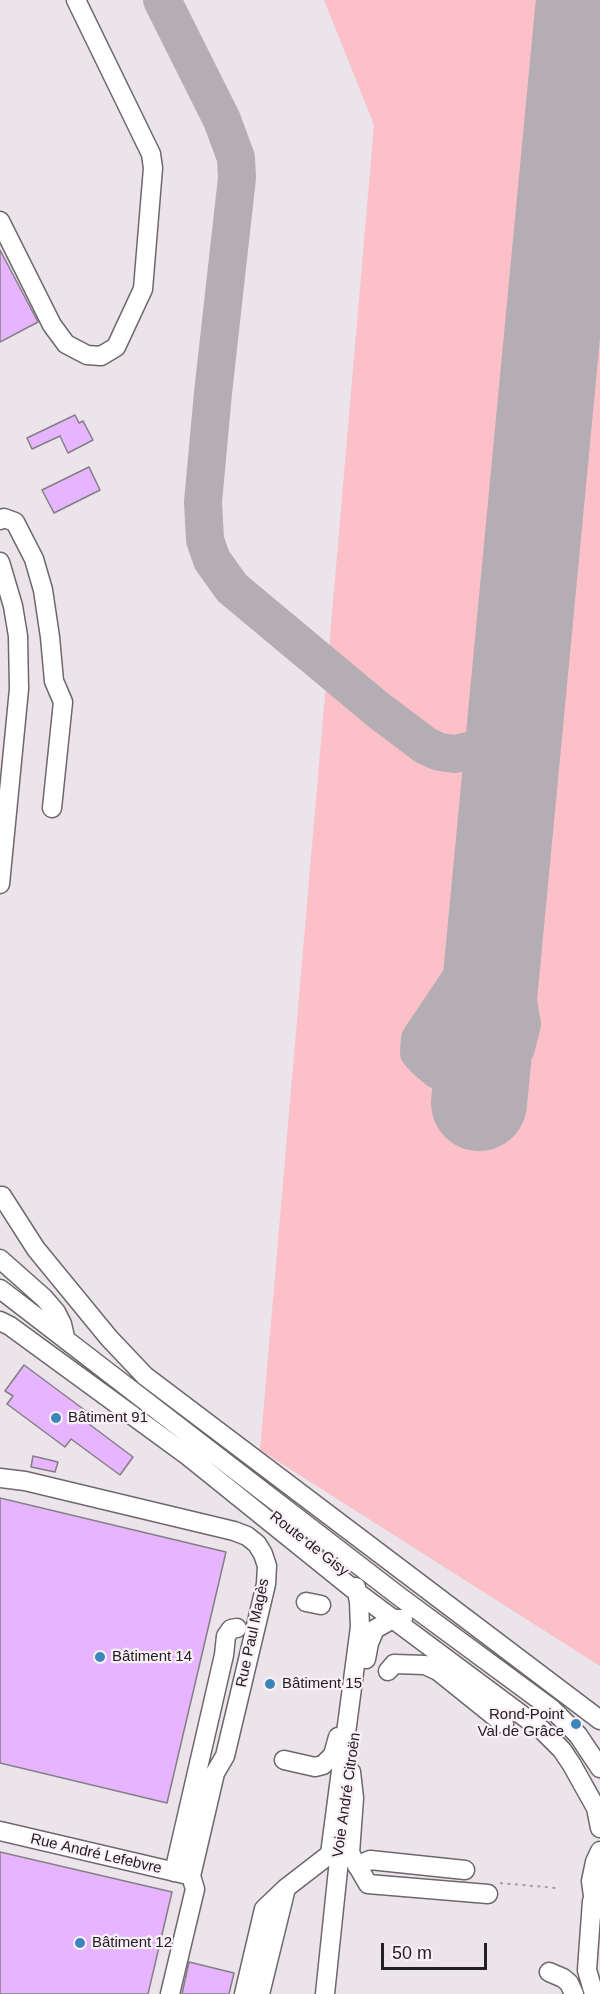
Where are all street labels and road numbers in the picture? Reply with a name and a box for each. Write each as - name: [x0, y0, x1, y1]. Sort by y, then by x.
- street label: Route de Gisy: [266, 1508, 352, 1580]
- street label: Rue Paul Magès: [233, 1577, 273, 1689]
- street label: Voie André Citroën: [329, 1731, 365, 1859]
- street label: Rue André Lefebvre: [29, 1830, 163, 1878]

